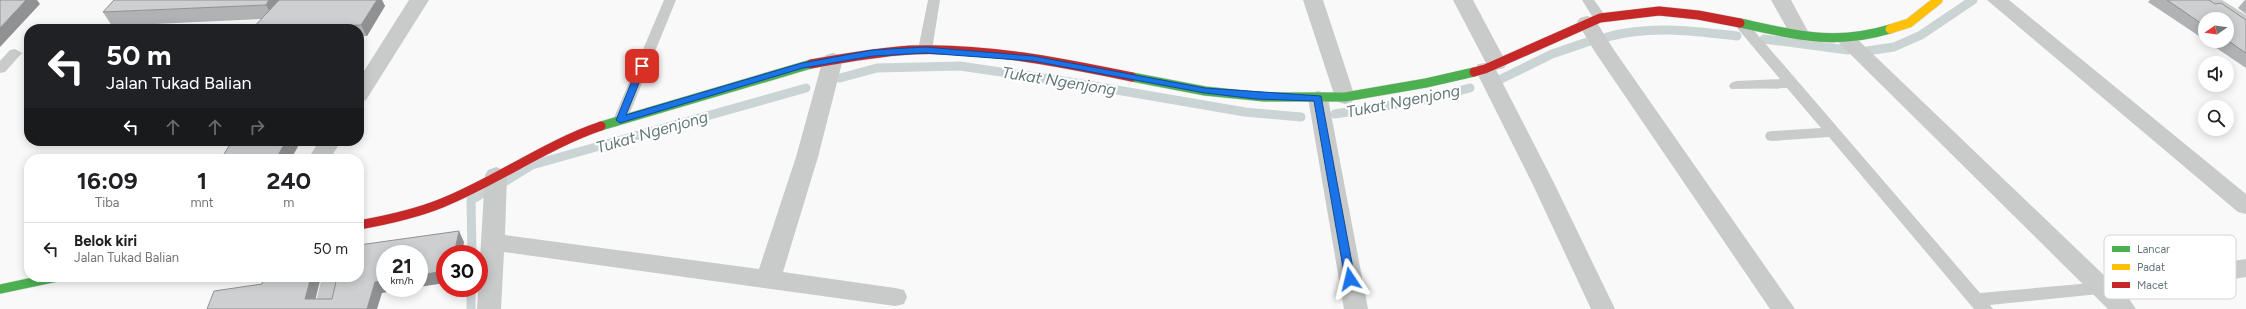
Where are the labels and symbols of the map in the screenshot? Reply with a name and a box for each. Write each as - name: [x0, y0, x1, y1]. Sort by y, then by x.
- north arrow: [2198, 12, 2234, 48]
- pin: [625, 49, 659, 83]
- water label: Tukat Ngenjong: [1001, 63, 1117, 99]
- water label: Tukat Ngenjong: [1345, 81, 1461, 121]
- water label: Tukat Ngenjong: [594, 107, 710, 157]
- legend: [2104, 235, 2236, 299]
- text: Lancar: [2137, 243, 2170, 256]
- speed limit sign: 30: [436, 245, 488, 297]
- position arrow: [1329, 258, 1371, 300]
- text: Padat: [2137, 261, 2165, 274]
- text: Macet: [2137, 279, 2168, 292]

